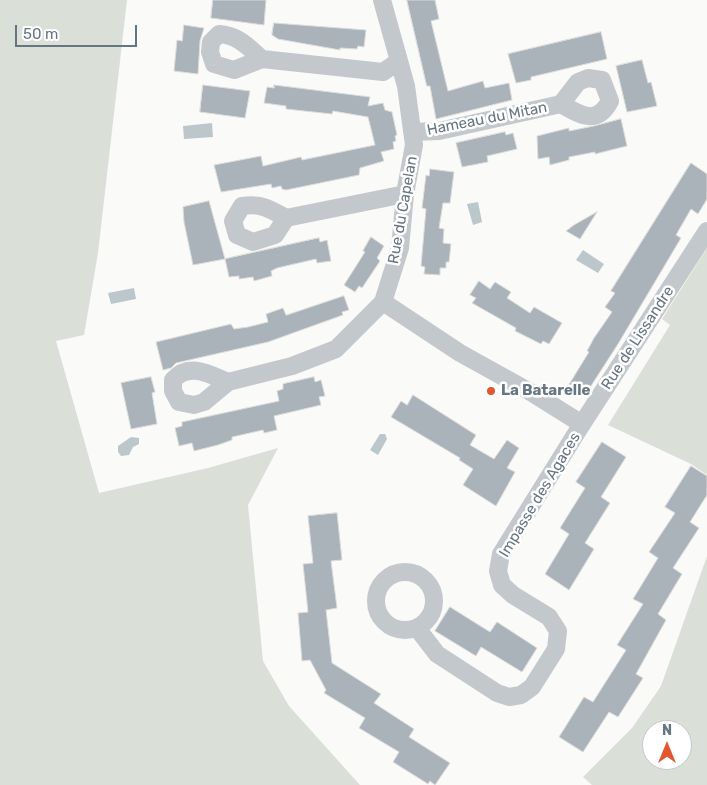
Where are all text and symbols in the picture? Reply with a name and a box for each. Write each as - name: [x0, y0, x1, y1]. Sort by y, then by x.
- scale bar: [18, 15, 140, 47]
- text: 50 m: [23, 25, 58, 43]
- street label: Hameau du Mitan: [425, 99, 549, 139]
- street label: Rue du Capelan: [385, 155, 421, 265]
- street label: Rue de Lissandre: [598, 283, 678, 393]
- place label: La Batarelle: [501, 382, 590, 400]
- marker: La Batarelle: [485, 385, 497, 397]
- street label: Impasse des Agaces: [496, 429, 584, 561]
- north arrow: [642, 720, 692, 770]
- text: N: [662, 722, 672, 739]

